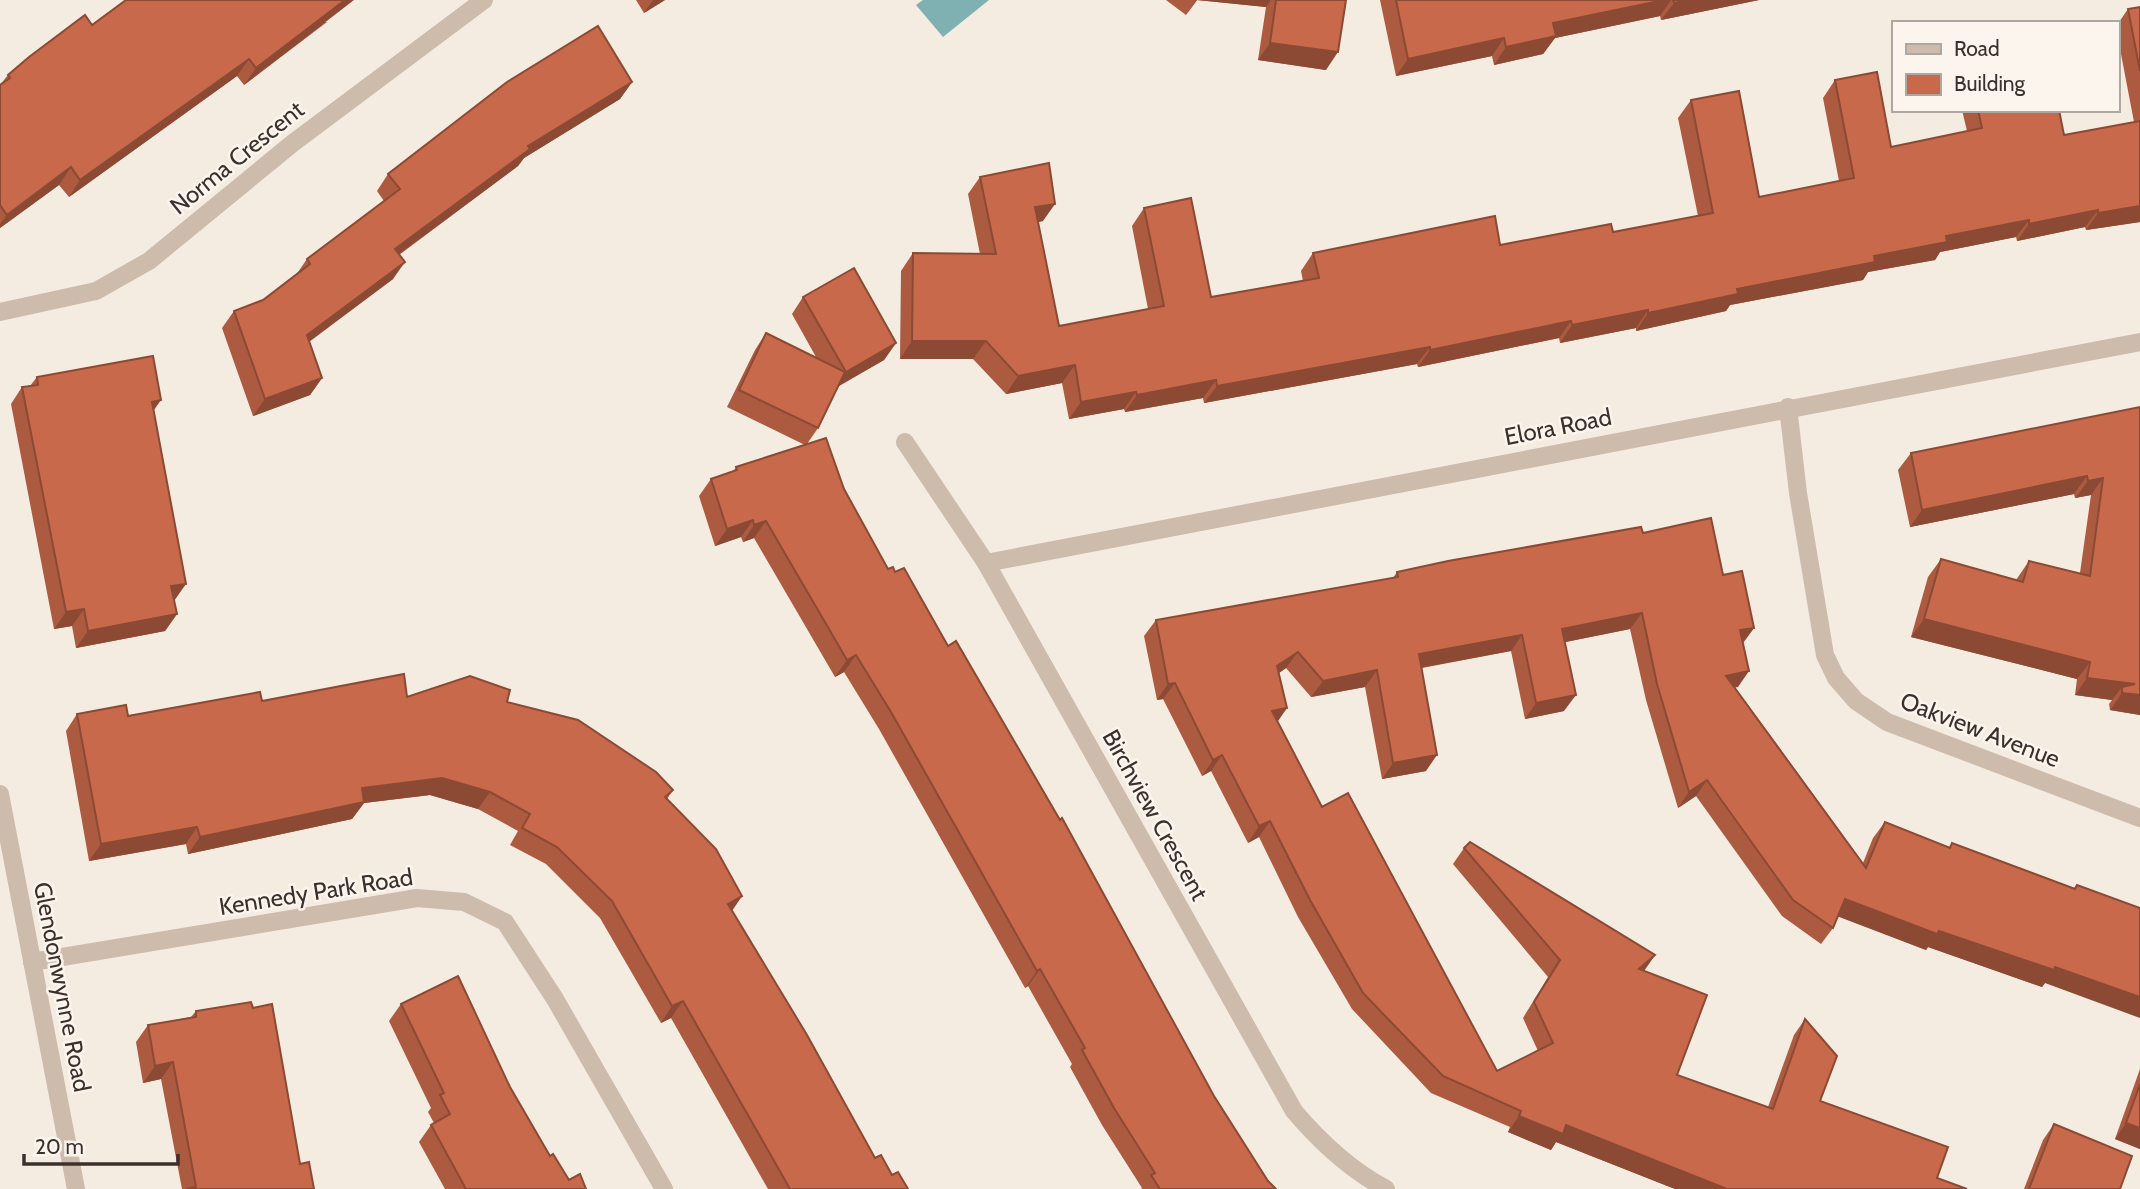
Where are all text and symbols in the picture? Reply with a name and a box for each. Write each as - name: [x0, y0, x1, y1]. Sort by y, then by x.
- legend: [1892, 21, 2119, 112]
- text: Road: [1954, 36, 2000, 61]
- text: Building: [1954, 71, 2026, 96]
- street label: Norma Crescent: [164, 95, 309, 220]
- street label: Elora Road: [1502, 402, 1614, 451]
- street label: Oakview Avenue: [1896, 686, 2064, 773]
- street label: Birchview Crescent: [1097, 724, 1214, 905]
- street label: Kennedy Park Road: [217, 862, 415, 921]
- street label: Glendonwynne Road: [28, 880, 97, 1094]
- scale bar: [24, 1122, 178, 1166]
- text: 20 m: [35, 1134, 84, 1159]

